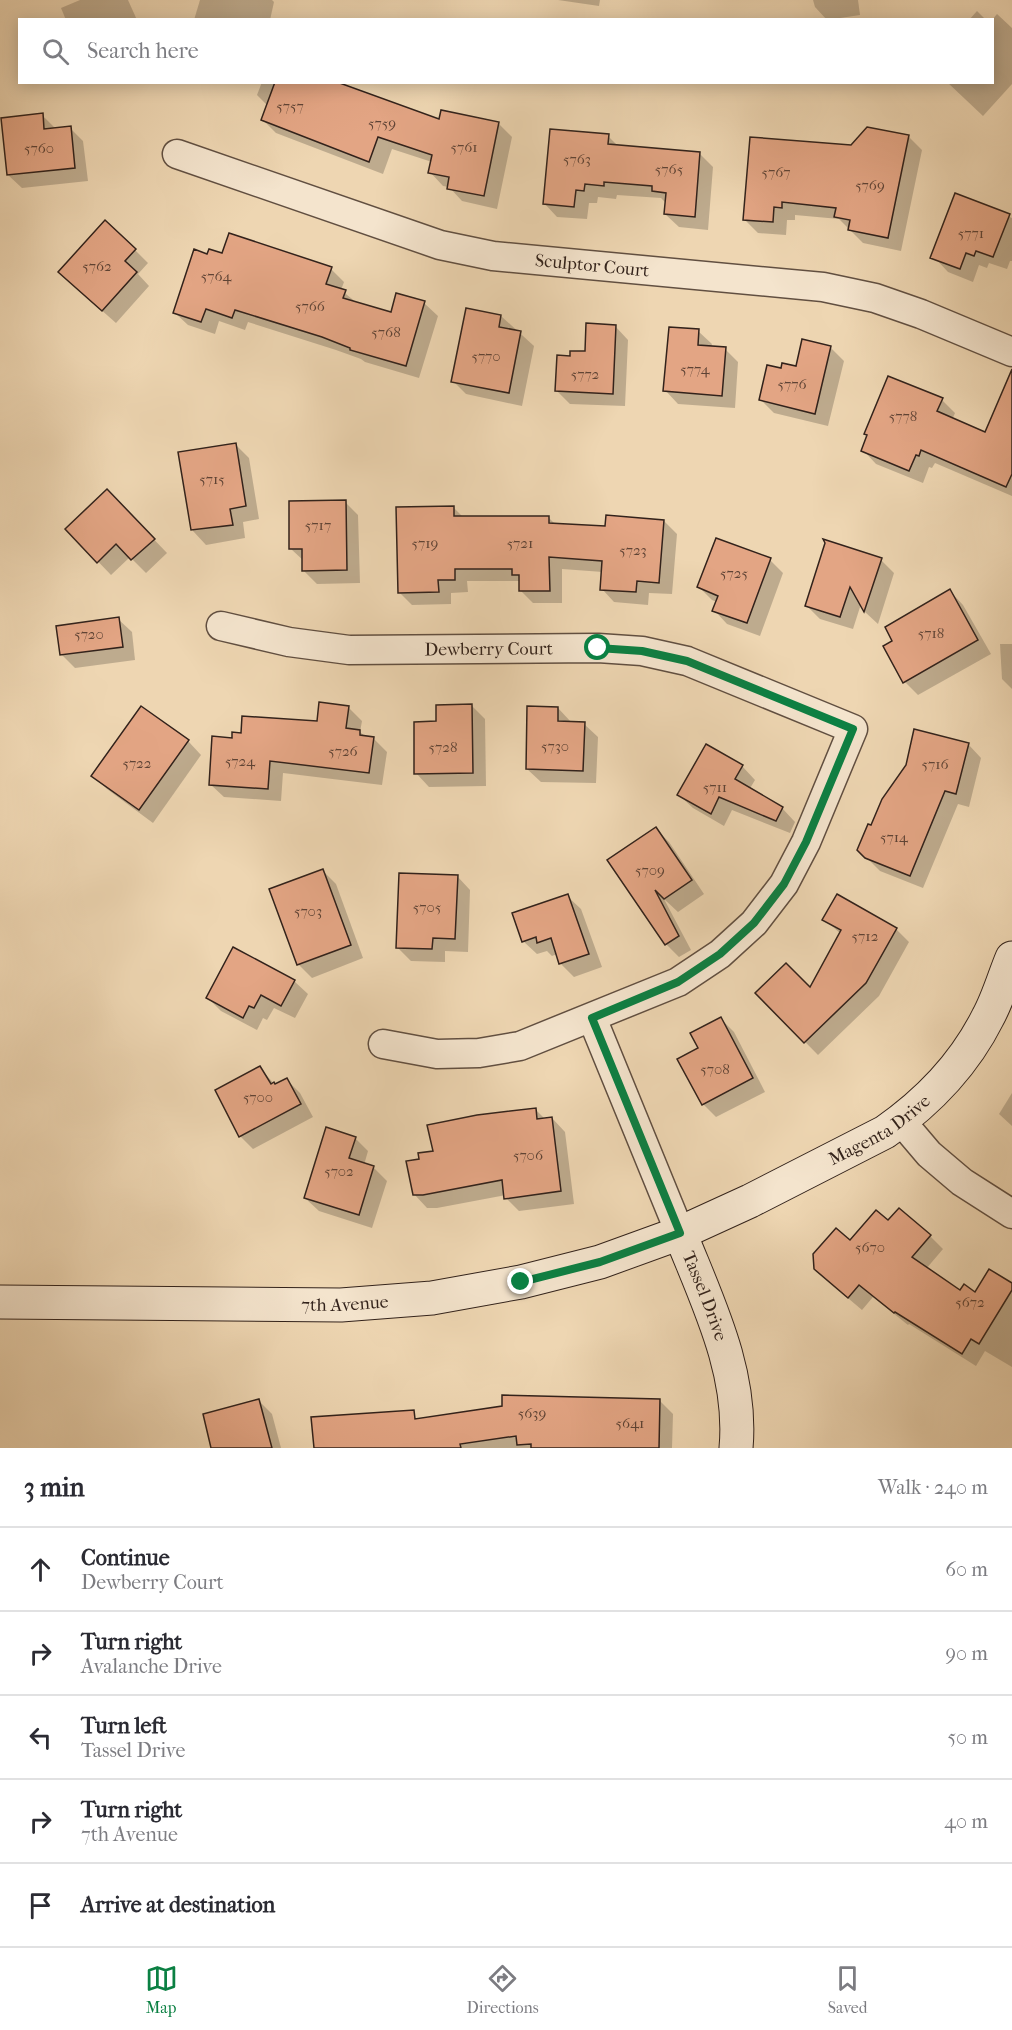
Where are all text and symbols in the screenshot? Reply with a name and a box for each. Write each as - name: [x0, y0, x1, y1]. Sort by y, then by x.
- search box: [18, 18, 994, 84]
- icon: search: [39, 35, 72, 68]
- text: Search here: [87, 38, 199, 64]
- house number: 5757: [276, 97, 304, 115]
- house number: 5759: [368, 114, 396, 132]
- house number: 5761: [450, 138, 478, 156]
- house number: 5760: [24, 139, 54, 157]
- house number: 5763: [563, 150, 591, 168]
- house number: 5765: [655, 160, 683, 178]
- house number: 5767: [762, 163, 790, 181]
- house number: 5769: [855, 176, 885, 194]
- house number: 5771: [958, 224, 984, 242]
- street label: Sculptor Court: [534, 250, 651, 282]
- house number: 5762: [82, 257, 112, 275]
- house number: 5764: [201, 267, 232, 285]
- house number: 5766: [295, 297, 326, 315]
- house number: 5768: [371, 323, 401, 341]
- house number: 5770: [471, 347, 501, 365]
- house number: 5774: [680, 360, 711, 378]
- house number: 5772: [571, 365, 600, 383]
- house number: 5776: [777, 375, 807, 393]
- house number: 5778: [889, 407, 917, 425]
- house number: 5715: [199, 470, 225, 488]
- house number: 5717: [305, 516, 331, 534]
- house number: 5719: [412, 534, 439, 552]
- house number: 5721: [507, 534, 533, 552]
- house number: 5723: [619, 541, 647, 559]
- house number: 5725: [720, 564, 748, 582]
- house number: 5718: [918, 624, 944, 642]
- house number: 5720: [74, 625, 104, 643]
- route start: [584, 634, 610, 660]
- street label: Dewberry Court: [424, 638, 554, 660]
- house number: 5730: [541, 737, 569, 755]
- house number: 5728: [429, 738, 457, 756]
- house number: 5726: [328, 742, 359, 760]
- house number: 5724: [225, 752, 256, 770]
- house number: 5722: [122, 754, 152, 772]
- house number: 5716: [921, 755, 949, 773]
- house number: 5711: [703, 778, 727, 796]
- house number: 5714: [880, 828, 909, 846]
- house number: 5709: [635, 861, 665, 879]
- house number: 5705: [413, 898, 441, 916]
- house number: 5703: [294, 902, 322, 920]
- house number: 5712: [852, 927, 879, 945]
- house number: 5708: [700, 1060, 730, 1078]
- house number: 5700: [243, 1088, 273, 1106]
- street label: Magenta Drive: [825, 1091, 935, 1170]
- house number: 5706: [513, 1146, 544, 1164]
- house number: 5702: [324, 1162, 354, 1180]
- house number: 5670: [855, 1238, 885, 1256]
- street label: Tassel Drive: [678, 1248, 731, 1344]
- route end: [507, 1268, 533, 1294]
- street label: 7th Avenue: [301, 1291, 389, 1316]
- house number: 5672: [955, 1293, 985, 1311]
- house number: 5639: [518, 1404, 546, 1422]
- house number: 5641: [616, 1414, 644, 1432]
- text: 3 min: [24, 1472, 85, 1503]
- text: Walk · 240 m: [878, 1476, 988, 1499]
- text: Continue: [81, 1545, 170, 1571]
- icon: ahead: [24, 1553, 57, 1586]
- text: 60 m: [945, 1558, 988, 1581]
- text: Dewberry Court: [81, 1571, 224, 1594]
- text: Turn right: [81, 1629, 182, 1655]
- icon: right: [24, 1637, 57, 1670]
- text: 90 m: [946, 1642, 988, 1665]
- text: Avalanche Drive: [81, 1655, 222, 1678]
- text: Turn left: [81, 1713, 167, 1739]
- icon: left: [24, 1721, 57, 1754]
- text: 50 m: [947, 1726, 988, 1749]
- text: Tassel Drive: [81, 1739, 185, 1762]
- text: Turn right: [81, 1797, 182, 1823]
- icon: right: [24, 1805, 57, 1838]
- text: 40 m: [944, 1810, 988, 1833]
- text: 7th Avenue: [81, 1823, 178, 1846]
- icon: arrive: [24, 1889, 57, 1922]
- text: Arrive at destination: [81, 1892, 275, 1918]
- tab: Map: [145, 1962, 178, 2017]
- tab: Directions: [467, 1962, 539, 2017]
- tab: Saved: [828, 1962, 867, 2017]

